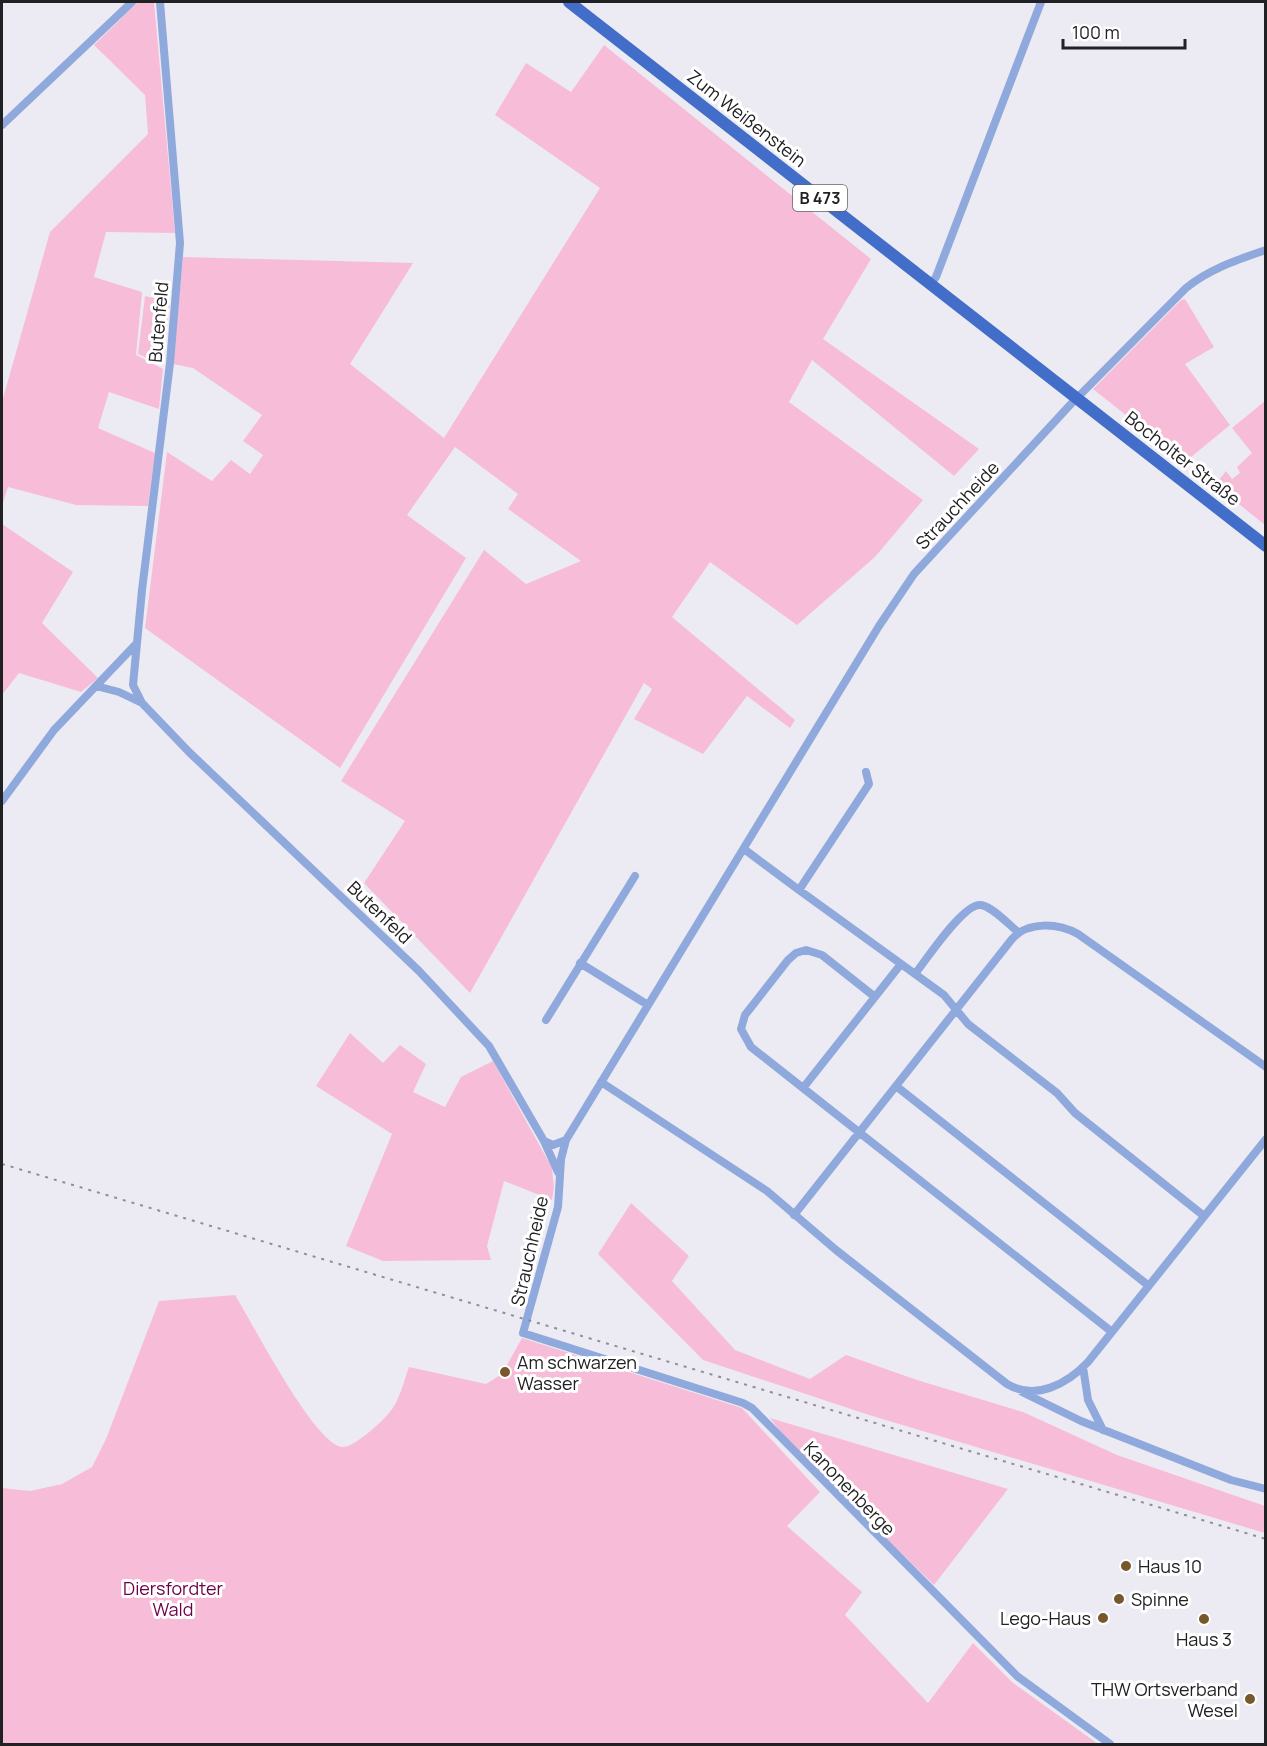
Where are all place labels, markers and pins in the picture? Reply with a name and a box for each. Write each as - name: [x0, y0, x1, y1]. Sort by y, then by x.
- place label: Am schwarzen Wasser: [517, 1350, 637, 1395]
- marker: Am schwarzen Wasser: [498, 1365, 512, 1379]
- place label: Haus 10: [1138, 1554, 1202, 1578]
- marker: Haus 10: [1119, 1559, 1133, 1573]
- place label: Spinne: [1131, 1587, 1189, 1611]
- marker: Spinne: [1112, 1592, 1126, 1606]
- place label: Lego-Haus: [1000, 1606, 1091, 1630]
- marker: Lego-Haus: [1096, 1611, 1110, 1625]
- marker: Haus 3: [1197, 1612, 1211, 1626]
- place label: Haus 3: [1176, 1627, 1232, 1651]
- place label: THW Ortsverband Wesel: [1091, 1677, 1238, 1722]
- marker: THW Ortsverband Wesel: [1243, 1692, 1257, 1706]

